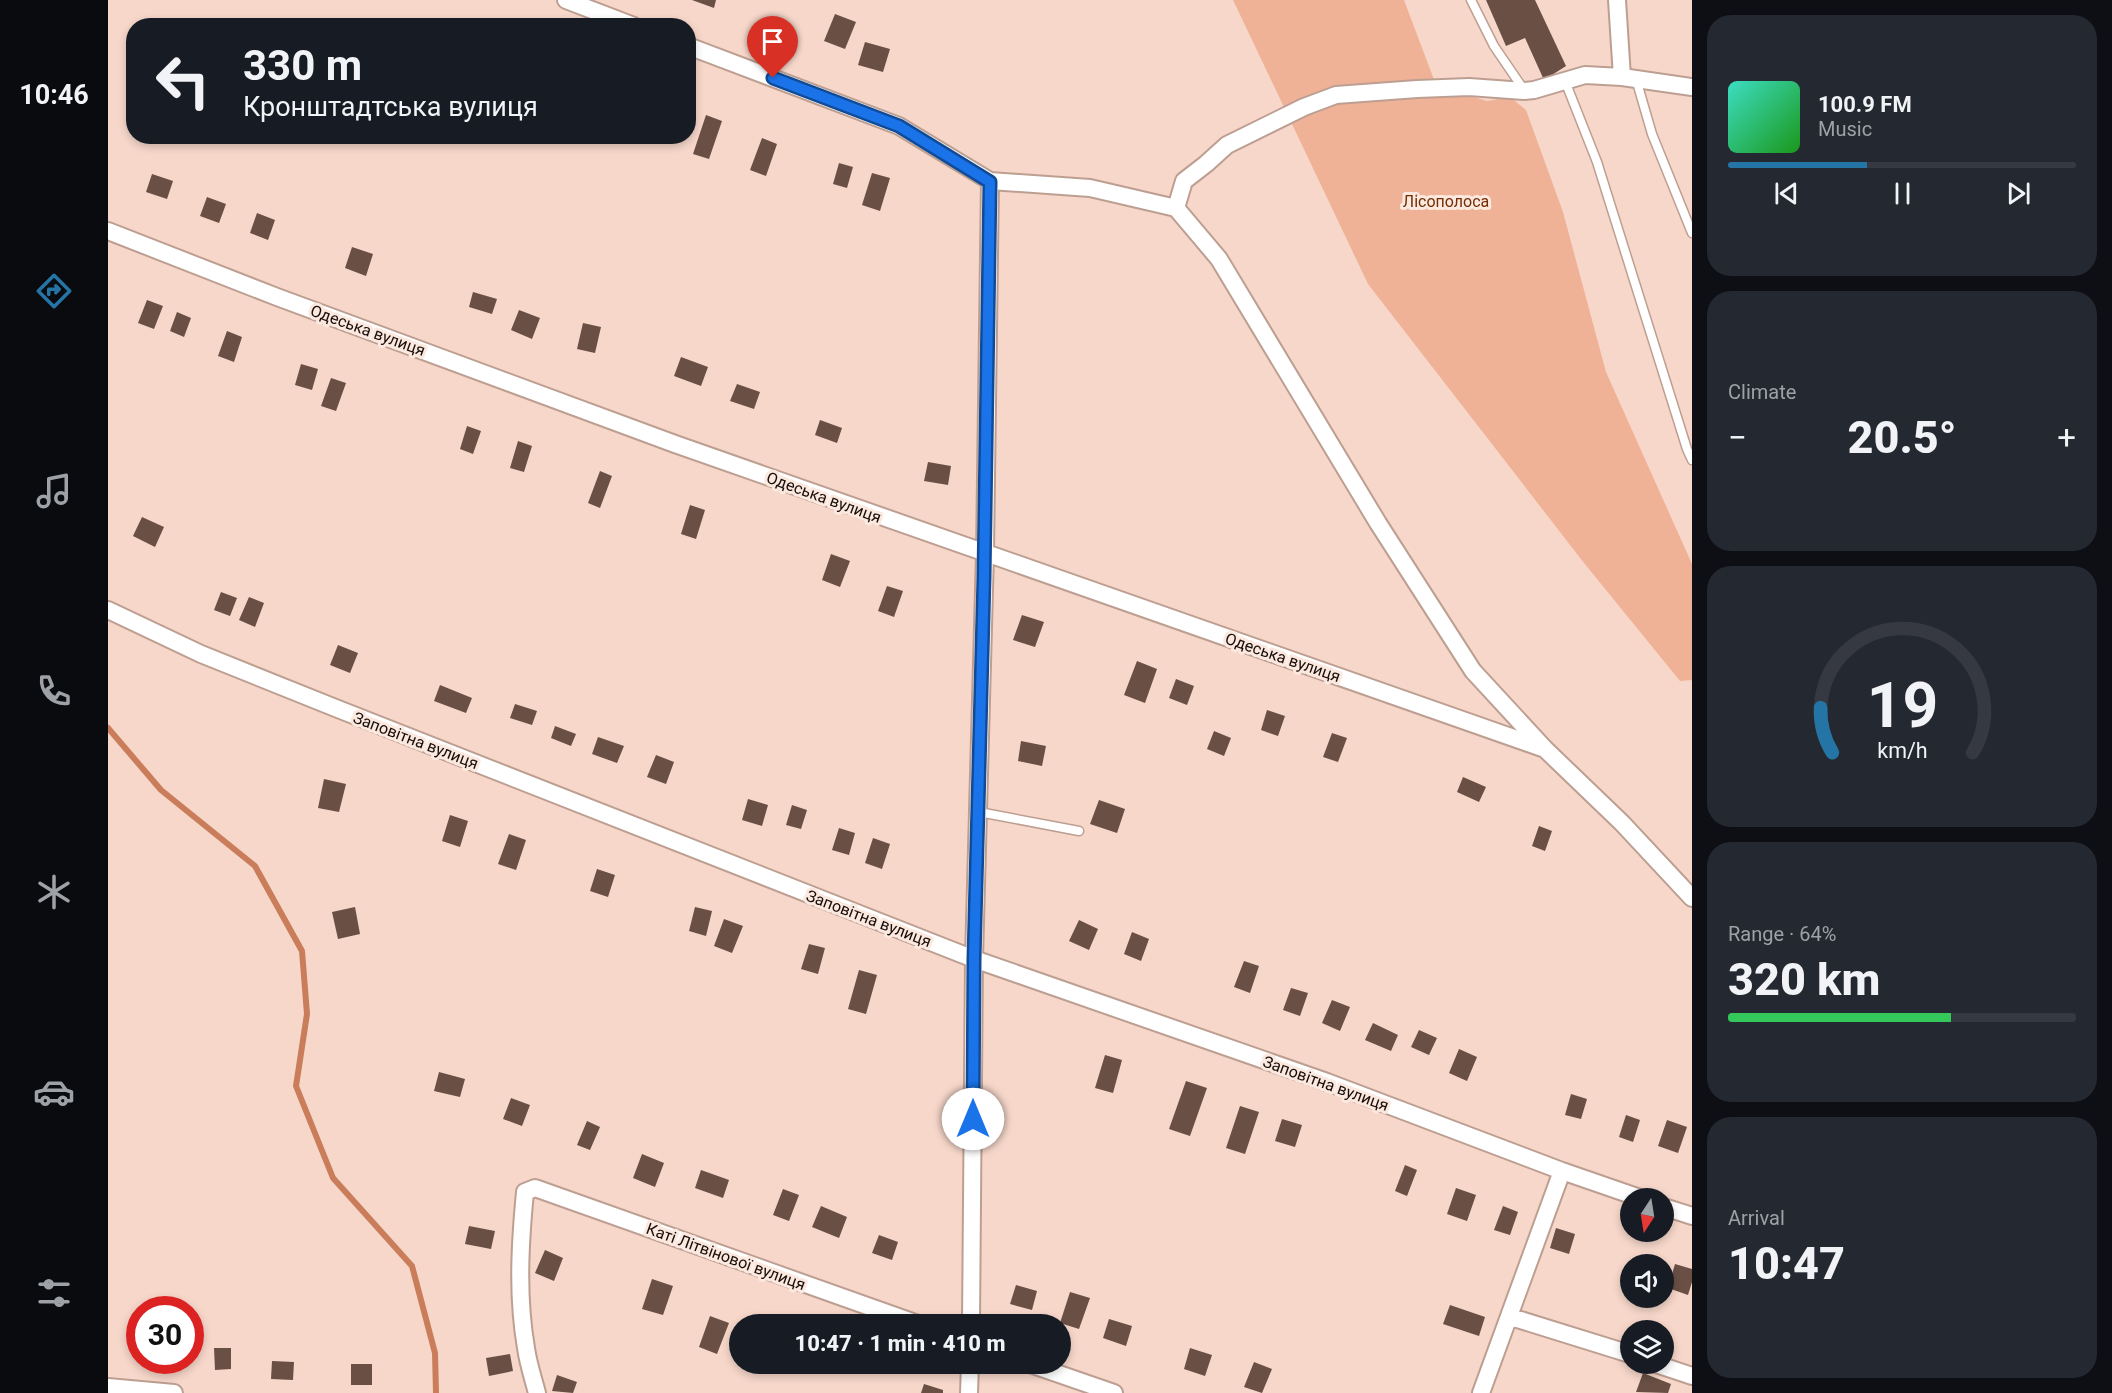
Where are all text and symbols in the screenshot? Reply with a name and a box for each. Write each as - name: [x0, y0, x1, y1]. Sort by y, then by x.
- pin: [747, 16, 798, 78]
- icon: arrive: [756, 25, 789, 58]
- text: 330 m: [243, 41, 362, 90]
- icon: left: [144, 42, 222, 120]
- text: 10:46: [19, 79, 89, 111]
- text: Кронштадтська вулиця: [243, 91, 538, 123]
- text: 100.9 FM: [1818, 92, 1912, 117]
- text: Music: [1818, 117, 1872, 141]
- icon: previous: [1770, 177, 1803, 210]
- icon: pause: [1886, 177, 1919, 210]
- icon: next: [2002, 177, 2035, 210]
- park label: Лісополоса: [1403, 192, 1489, 211]
- icon: directions: [33, 270, 75, 312]
- street label: Одеська вулиця: [308, 301, 428, 360]
- text: Climate: [1728, 380, 1796, 404]
- text: 20.5°: [1848, 411, 1957, 464]
- text: −: [1728, 418, 1747, 457]
- text: +: [2057, 418, 2076, 457]
- street label: Одеська вулиця: [764, 468, 884, 527]
- icon: music: [33, 470, 75, 512]
- street label: Одеська вулиця: [1223, 629, 1343, 686]
- icon: phone: [33, 670, 75, 712]
- text: 19: [1866, 670, 1938, 743]
- street label: Заповітна вулиця: [351, 708, 481, 773]
- text: km/h: [1877, 739, 1927, 764]
- icon: climate: [33, 871, 75, 913]
- street label: Заповітна вулиця: [804, 886, 934, 951]
- text: Range · 64%: [1728, 922, 1836, 946]
- text: 320 km: [1728, 953, 1880, 1006]
- street label: Заповітна вулиця: [1260, 1052, 1391, 1115]
- icon: car: [33, 1071, 75, 1113]
- position arrow: [941, 1087, 1005, 1151]
- north arrow: [1620, 1188, 1674, 1242]
- map controls: [1620, 1188, 1674, 1374]
- text: Arrival: [1728, 1206, 1785, 1230]
- street label: Каті Літвінової вулиця: [644, 1219, 808, 1294]
- text: 10:47: [1728, 1237, 1845, 1290]
- button: sound: [1620, 1254, 1674, 1308]
- icon: filters: [33, 1272, 75, 1314]
- speed limit sign: 30: [126, 1296, 204, 1374]
- button: layers: [1620, 1320, 1674, 1374]
- text: 10:47 · 1 min · 410 m: [795, 1331, 1005, 1356]

